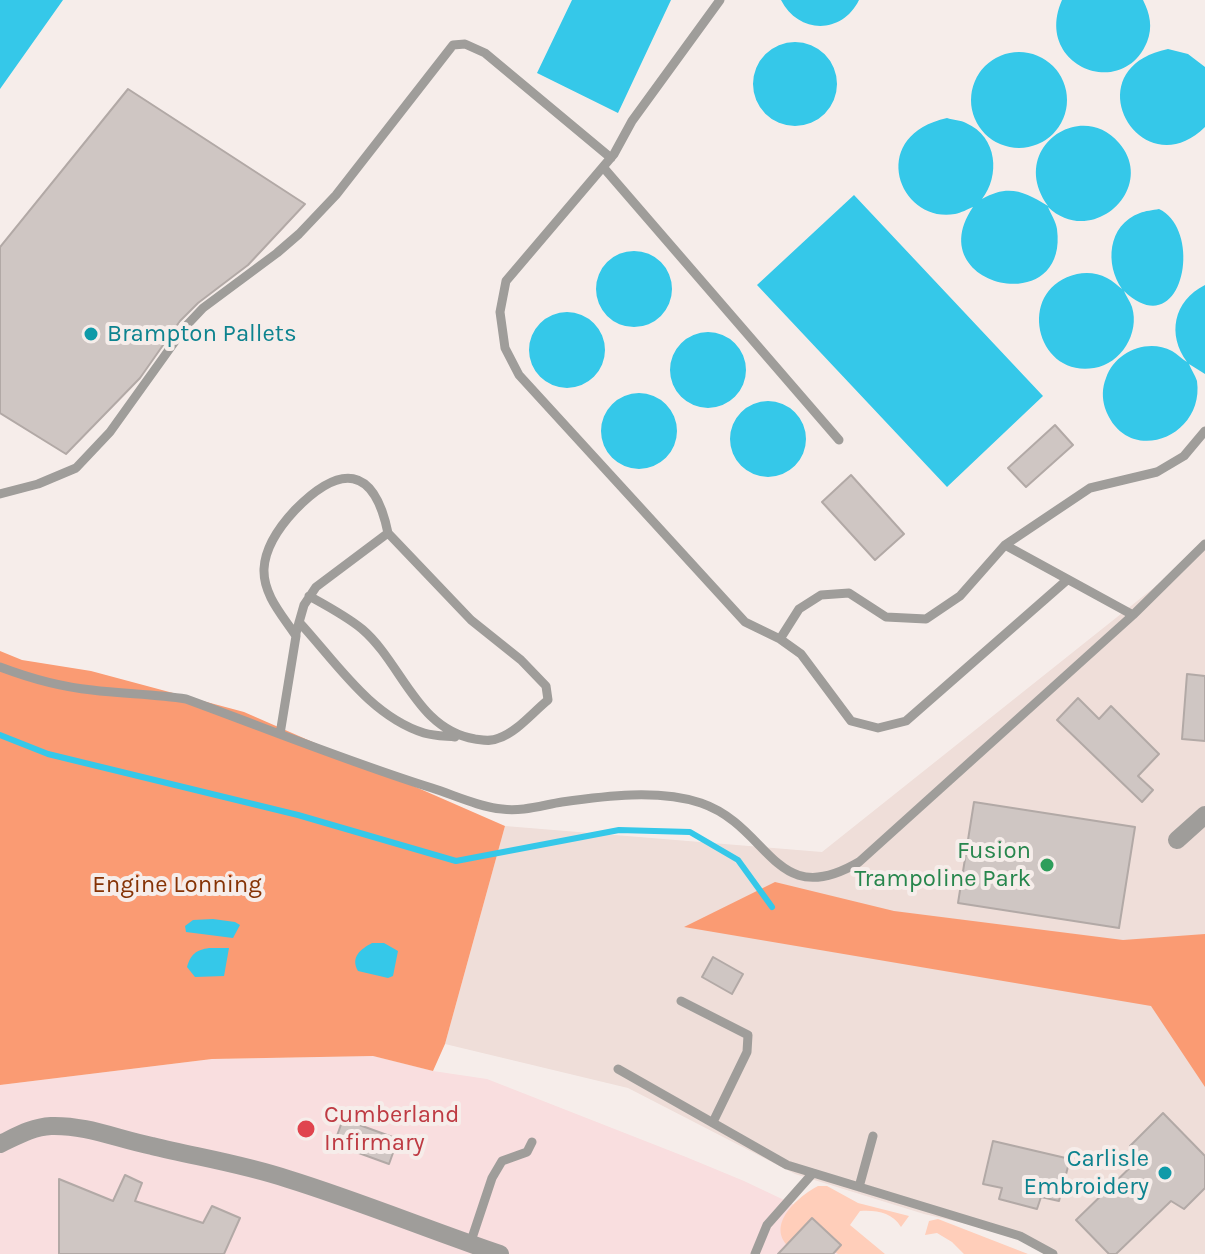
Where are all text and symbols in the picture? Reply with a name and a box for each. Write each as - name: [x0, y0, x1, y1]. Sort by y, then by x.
- place label: Brampton Pallets: [107, 320, 297, 348]
- marker: Brampton Pallets: [82, 325, 100, 343]
- place label: Fusion Trampoline Park: [854, 837, 1031, 893]
- marker: Fusion Trampoline Park: [1038, 856, 1056, 874]
- park label: Engine Lonning: [92, 871, 262, 899]
- place label: Cumberland Infirmary: [324, 1101, 460, 1157]
- marker: Cumberland Infirmary: [295, 1118, 317, 1140]
- place label: Carlisle Embroidery: [1024, 1145, 1149, 1201]
- marker: Carlisle Embroidery: [1156, 1164, 1174, 1182]

